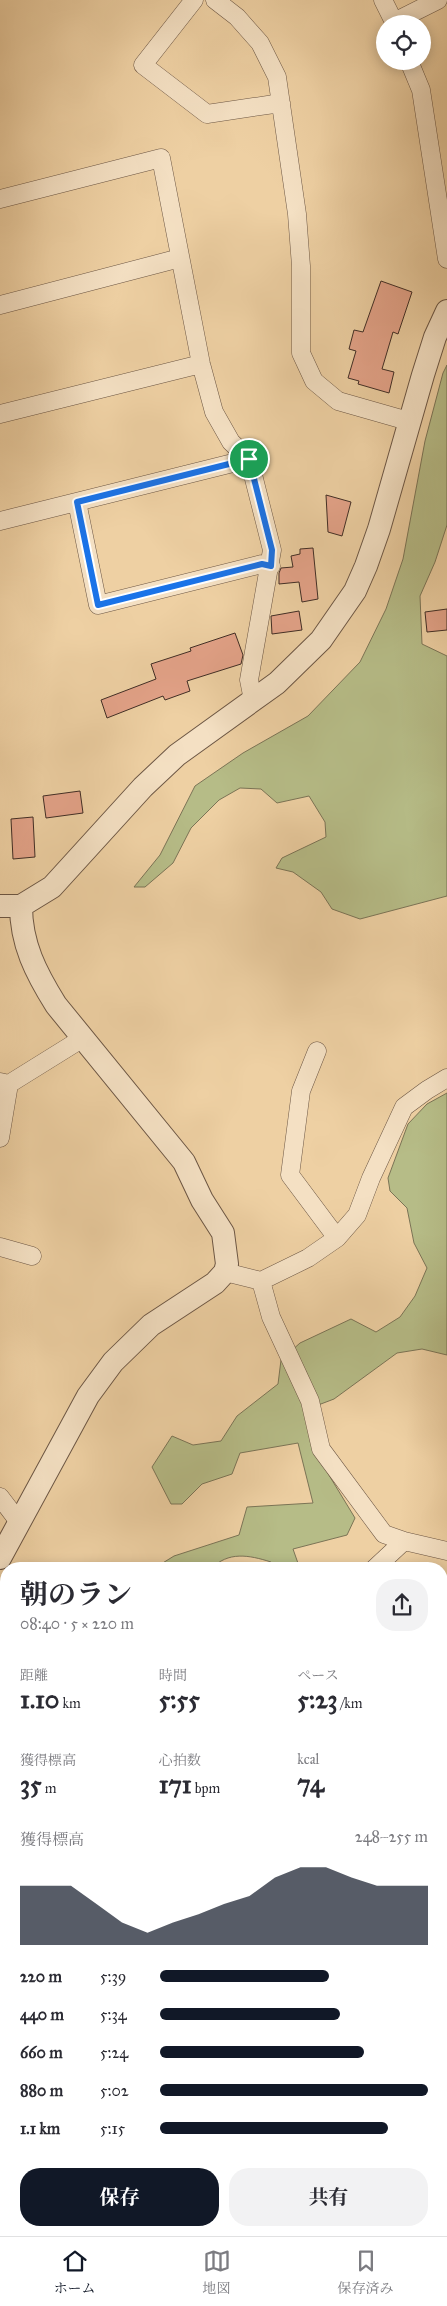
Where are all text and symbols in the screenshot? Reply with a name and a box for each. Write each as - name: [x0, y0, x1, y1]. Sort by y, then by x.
- map controls: [376, 15, 431, 70]
- button: locate: [376, 15, 431, 70]
- pin: [228, 438, 270, 480]
- icon: arrive: [235, 445, 263, 473]
- text: 朝のラン: [20, 1577, 132, 1612]
- button: share: [376, 1579, 428, 1631]
- text: 08:40 · 5 × 220 m: [20, 1614, 134, 1633]
- text: 距離: [20, 1667, 48, 1684]
- text: 時間: [159, 1667, 187, 1684]
- text: ペース: [297, 1667, 339, 1684]
- text: 1.10: [20, 1684, 59, 1715]
- text: 5:55: [159, 1684, 200, 1715]
- text: 5:23: [297, 1684, 338, 1715]
- text: km: [59, 1695, 81, 1712]
- text: /km: [338, 1695, 363, 1712]
- text: kcal: [297, 1751, 319, 1768]
- text: 獲得標高: [20, 1752, 76, 1769]
- text: 心拍数: [159, 1752, 201, 1769]
- text: 74: [297, 1768, 324, 1799]
- text: 35: [20, 1769, 42, 1800]
- text: 171: [159, 1769, 192, 1800]
- text: m: [42, 1780, 56, 1797]
- text: bpm: [192, 1780, 220, 1797]
- text: 248–255 m: [355, 1827, 428, 1846]
- text: 獲得標高: [20, 1830, 84, 1849]
- text: 220 m: [20, 1967, 62, 1986]
- text: 5:39: [100, 1967, 126, 1986]
- text: 440 m: [20, 2005, 64, 2024]
- text: 5:34: [100, 2005, 127, 2024]
- text: 660 m: [20, 2043, 63, 2062]
- text: 5:24: [100, 2043, 128, 2062]
- text: 880 m: [20, 2081, 63, 2100]
- text: 5:02: [100, 2081, 129, 2100]
- text: 1.1 km: [20, 2119, 60, 2138]
- text: 5:15: [100, 2119, 125, 2138]
- button: 保存: [20, 2168, 219, 2226]
- button: 共有: [229, 2168, 428, 2226]
- tab: ホーム: [54, 2247, 96, 2297]
- tab: 地図: [203, 2247, 231, 2297]
- tab: 保存済み: [338, 2247, 394, 2297]

